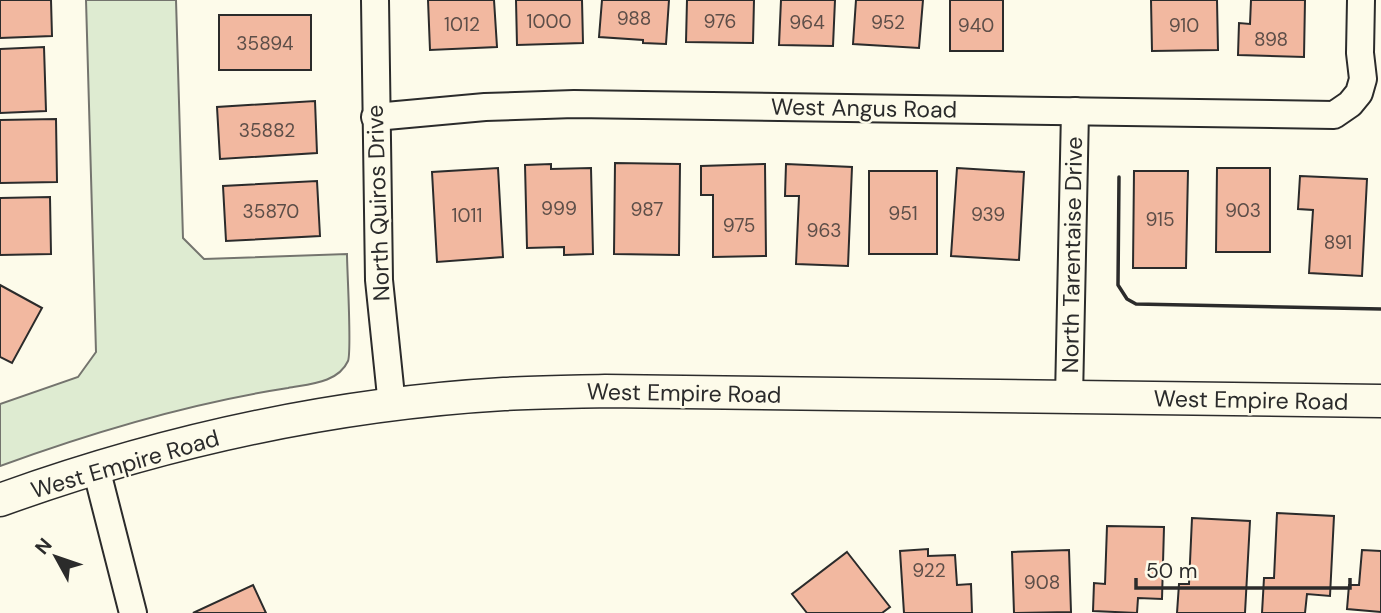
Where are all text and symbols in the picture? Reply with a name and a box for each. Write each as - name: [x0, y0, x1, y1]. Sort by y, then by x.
- house number: 988: [617, 6, 651, 31]
- house number: 1000: [527, 9, 571, 34]
- house number: 976: [703, 9, 737, 34]
- house number: 964: [789, 10, 825, 35]
- house number: 952: [871, 10, 905, 35]
- house number: 1012: [444, 12, 480, 37]
- house number: 940: [958, 13, 994, 38]
- house number: 910: [1169, 13, 1199, 38]
- house number: 898: [1254, 27, 1288, 52]
- house number: 35894: [236, 31, 294, 56]
- street label: West Angus Road: [771, 91, 957, 125]
- street label: North Quiros Drive: [360, 104, 396, 302]
- house number: 35882: [239, 118, 295, 143]
- street label: North Tarentaise Drive: [1055, 136, 1089, 374]
- house number: 999: [541, 196, 577, 221]
- house number: 987: [631, 197, 663, 222]
- house number: 903: [1225, 198, 1261, 223]
- house number: 35870: [243, 199, 299, 224]
- house number: 951: [888, 201, 918, 226]
- house number: 939: [971, 202, 1005, 227]
- house number: 1011: [452, 203, 482, 228]
- house number: 915: [1145, 207, 1175, 232]
- house number: 975: [723, 213, 755, 238]
- house number: 963: [806, 218, 842, 243]
- house number: 891: [1324, 230, 1352, 255]
- street label: West Empire Road: [586, 376, 782, 410]
- street label: West Empire Road: [1153, 383, 1349, 417]
- street label: West Empire Road: [27, 423, 223, 505]
- north arrow: [21, 522, 91, 592]
- text: N: [29, 533, 57, 560]
- scale bar: [1136, 546, 1350, 590]
- text: 50 m: [1146, 557, 1197, 585]
- house number: 922: [912, 558, 946, 583]
- house number: 908: [1024, 570, 1060, 595]

